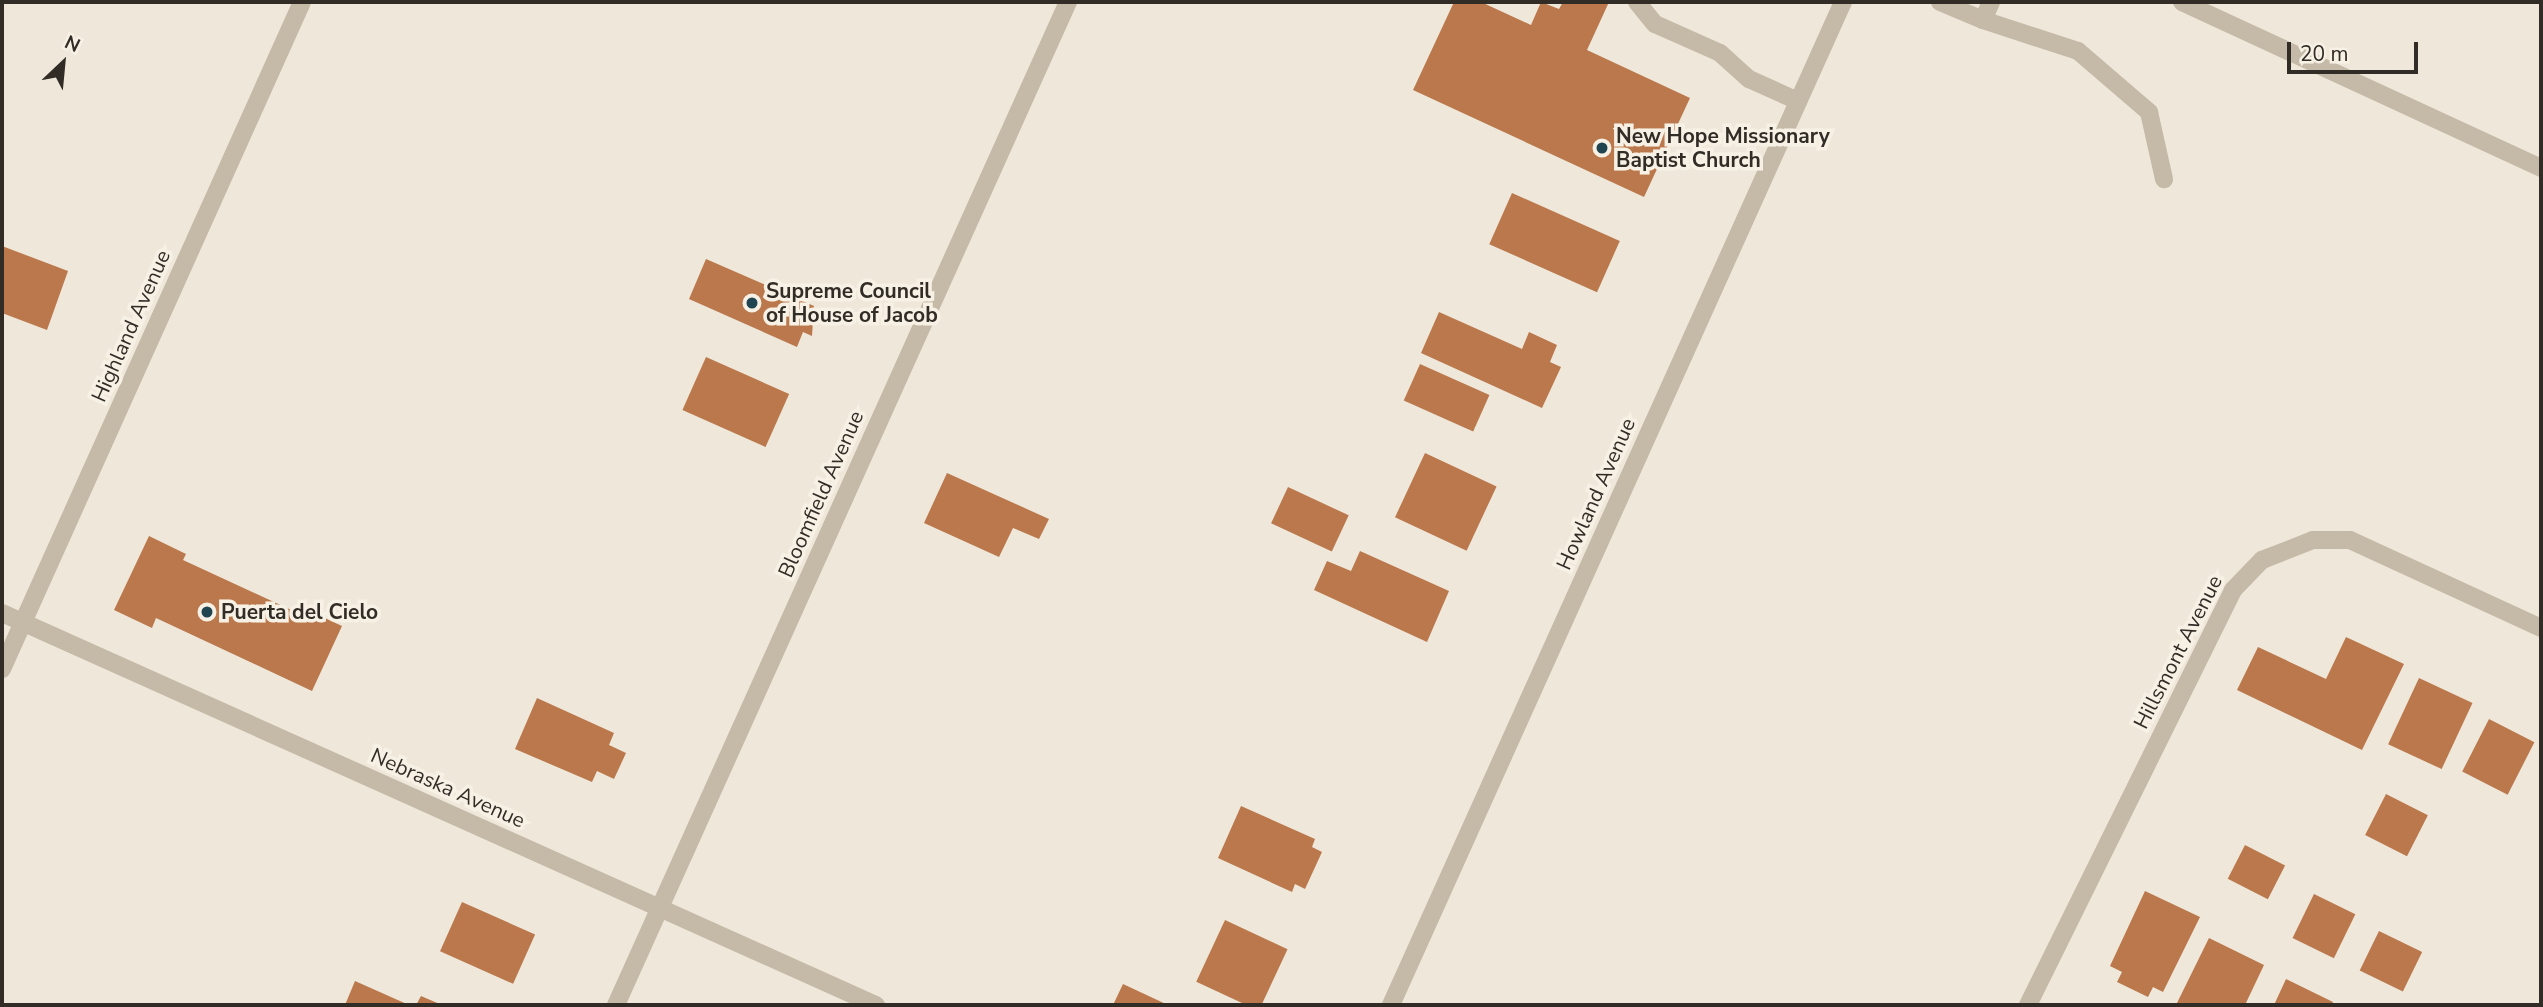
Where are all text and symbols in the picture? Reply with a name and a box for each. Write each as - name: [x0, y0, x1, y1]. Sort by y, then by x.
- north arrow: [28, 28, 98, 98]
- scale bar: [2291, 28, 2422, 72]
- text: N: [60, 29, 84, 59]
- text: 20 m: [2300, 40, 2349, 68]
- place label: New Hope Missionary Baptist Church: [1616, 123, 1830, 173]
- marker: New Hope Missionary Baptist Church: [1594, 140, 1610, 156]
- street label: Highland Avenue: [86, 246, 176, 406]
- place label: Supreme Council of House of Jacob: [766, 278, 938, 328]
- marker: Supreme Council of House of Jacob: [744, 295, 760, 311]
- street label: Bloomfield Avenue: [773, 407, 869, 581]
- street label: Howland Avenue: [1551, 414, 1641, 574]
- street label: Hillsmont Avenue: [2128, 571, 2228, 733]
- place label: Puerta del Cielo: [221, 599, 378, 625]
- marker: Puerta del Cielo: [199, 604, 215, 620]
- street label: Nebraska Avenue: [367, 743, 529, 833]

